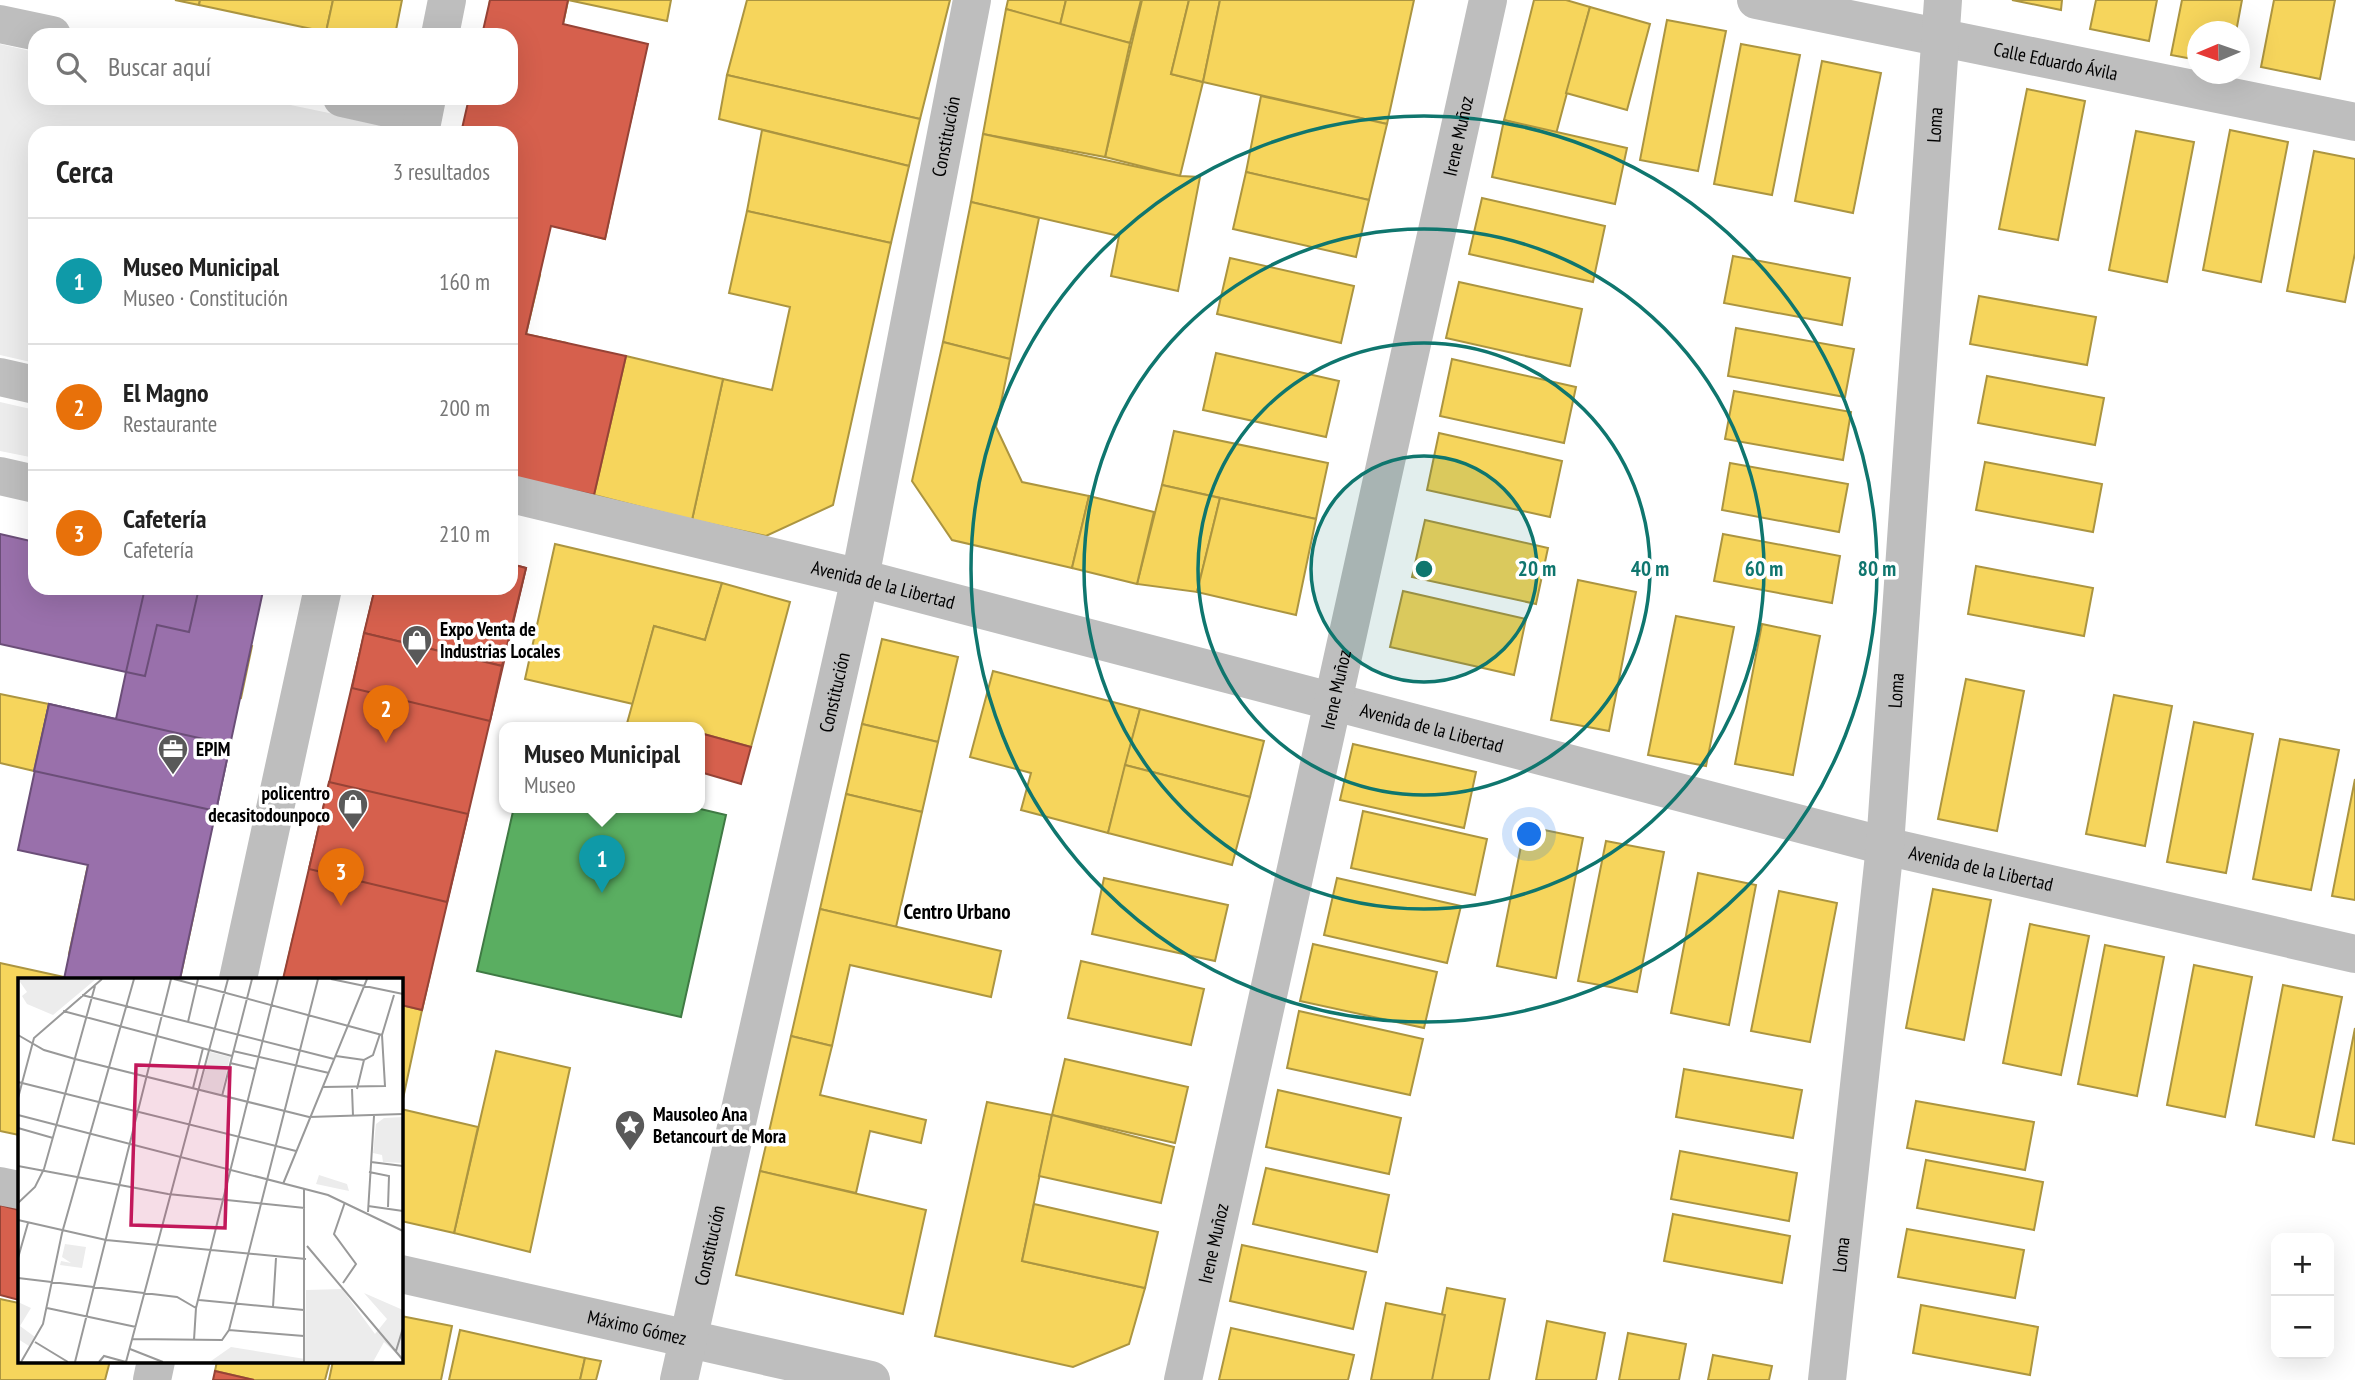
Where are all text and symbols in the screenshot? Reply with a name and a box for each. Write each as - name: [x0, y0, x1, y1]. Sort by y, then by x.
- north arrow: [2187, 21, 2250, 84]
- search box: [28, 28, 518, 105]
- street label: Calle Eduardo Ávila: [1992, 37, 2120, 85]
- icon: search: [52, 48, 90, 86]
- text: Buscar aquí: [108, 50, 211, 83]
- street label: Constitución: [926, 94, 965, 179]
- street label: Irene Muñoz: [1437, 94, 1478, 178]
- street label: Loma: [1921, 106, 1948, 143]
- text: Cerca: [56, 152, 113, 191]
- text: 3 resultados: [393, 157, 490, 186]
- text: Museo Municipal: [123, 250, 279, 283]
- text: 1: [74, 267, 85, 296]
- text: 160 m: [439, 267, 490, 296]
- text: Museo · Constitución: [123, 283, 288, 312]
- text: El Magno: [123, 376, 209, 409]
- text: 2: [74, 393, 85, 422]
- text: 200 m: [439, 393, 490, 422]
- text: Restaurante: [123, 409, 217, 438]
- text: Cafetería: [123, 502, 206, 535]
- text: 3: [74, 519, 85, 548]
- text: 210 m: [439, 519, 490, 548]
- text: Cafetería: [123, 535, 194, 564]
- street label: Avenida de la Libertad: [809, 555, 957, 614]
- text: 20 m: [1518, 555, 1556, 582]
- text: 40 m: [1631, 555, 1669, 582]
- text: 60 m: [1745, 555, 1783, 582]
- text: 80 m: [1858, 555, 1896, 582]
- centre of rings: [1412, 557, 1436, 581]
- place label: Expo Venta de Industrias Locales: [440, 617, 561, 663]
- shop icon: Expo Venta de Industrias Locales: [400, 623, 434, 667]
- street label: Irene Muñoz: [1315, 647, 1356, 732]
- street label: Constitución: [814, 650, 855, 735]
- street label: Loma: [1882, 672, 1909, 709]
- pin: 2: [363, 685, 409, 743]
- street label: Avenida de la Libertad: [1358, 697, 1506, 758]
- popup: [499, 722, 705, 813]
- office icon: EPIM: [156, 732, 190, 776]
- place label: EPIM: [196, 737, 230, 761]
- text: Museo Municipal: [524, 737, 680, 770]
- text: Museo: [524, 770, 576, 799]
- place label: policentro decasitodounpoco: [208, 781, 330, 827]
- shop icon: policentro decasitodounpoco: [336, 787, 370, 831]
- your location: [1512, 817, 1546, 851]
- pin: 1: [579, 835, 625, 893]
- street label: Avenida de la Libertad: [1907, 840, 2055, 896]
- pin: 3: [318, 848, 364, 906]
- district label: Centro Urbano: [903, 898, 1011, 925]
- inset map: [18, 978, 402, 1362]
- place label: Mausoleo Ana Betancourt de Mora: [653, 1102, 786, 1148]
- place icon: Mausoleo Ana Betancourt de Mora: [613, 1108, 647, 1152]
- street label: Irene Muñoz: [1193, 1201, 1234, 1286]
- street label: Constitución: [689, 1203, 730, 1288]
- map controls: [2271, 1233, 2334, 1359]
- button: +: [2271, 1233, 2334, 1296]
- street label: Loma: [1827, 1236, 1854, 1274]
- button: −: [2271, 1296, 2334, 1359]
- street label: Máximo Gómez: [585, 1304, 689, 1350]

